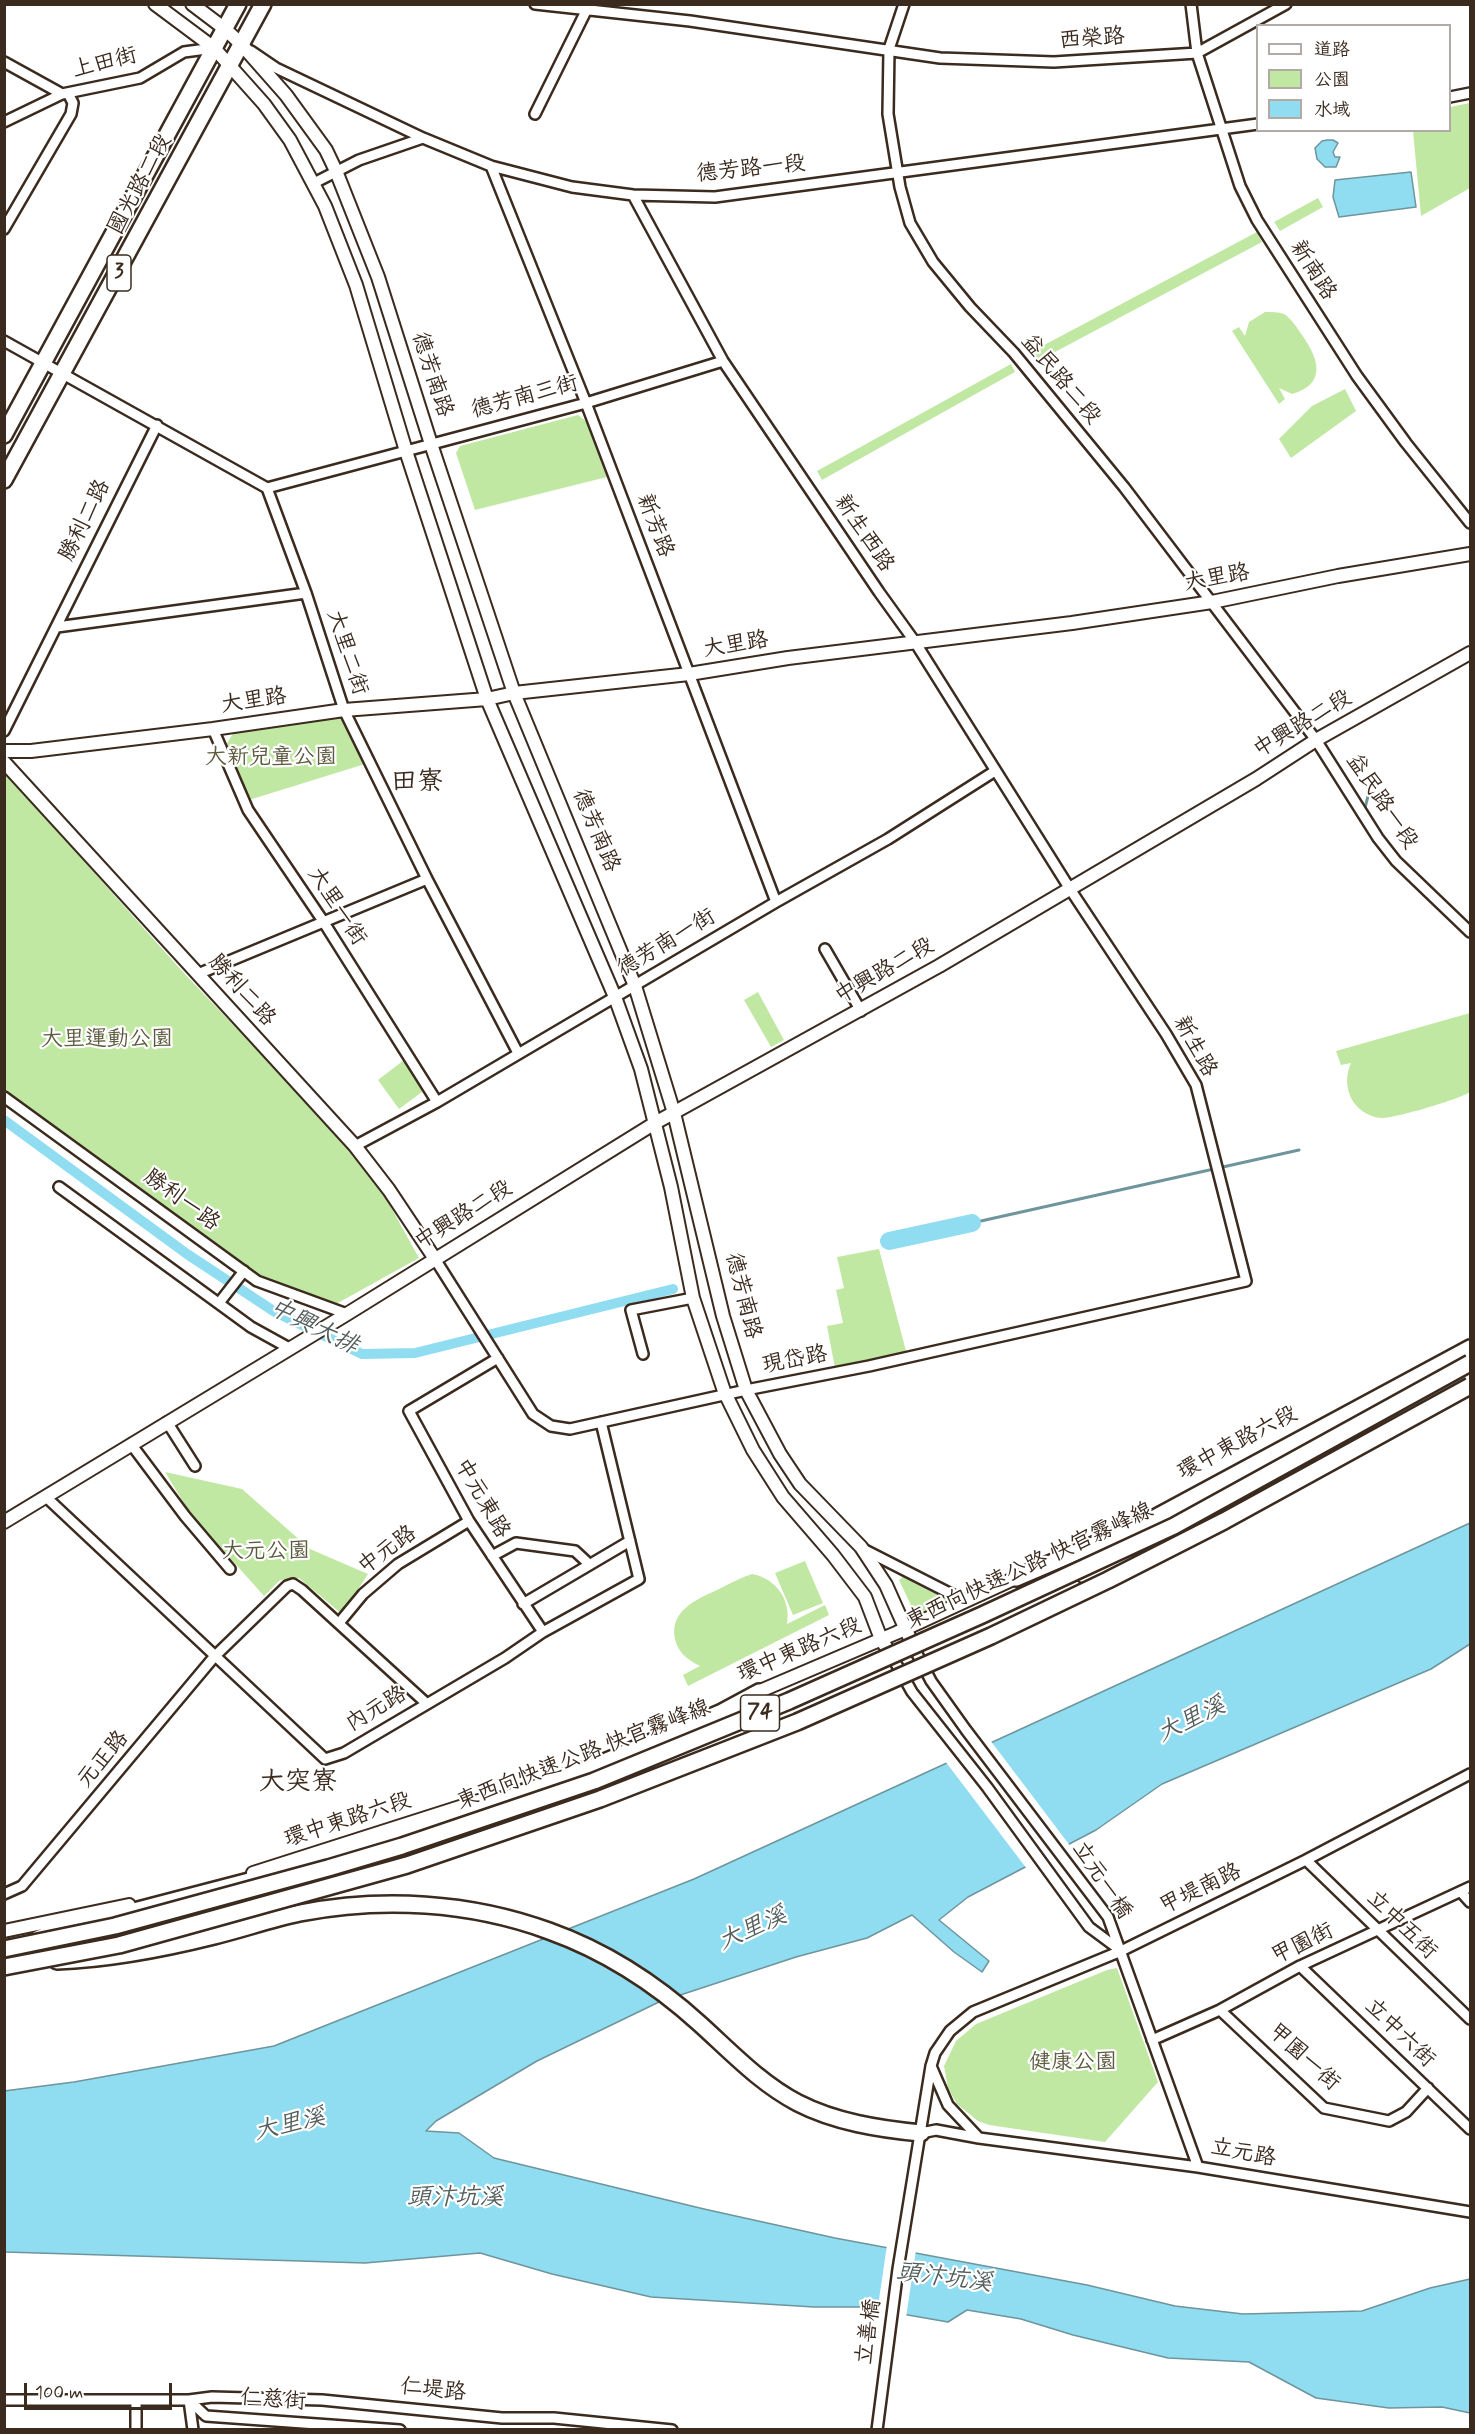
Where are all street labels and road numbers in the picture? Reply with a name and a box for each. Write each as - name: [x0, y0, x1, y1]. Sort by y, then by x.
- street label: 西榮路: [1058, 25, 1126, 55]
- street label: 上田街: [70, 43, 140, 85]
- street label: 國光路二段: [104, 130, 178, 240]
- street label: 德芳路一段: [695, 151, 807, 189]
- street label: 新南路: [1283, 236, 1341, 306]
- road number: 3: [107, 255, 131, 291]
- street label: 德芳南路: [405, 329, 457, 421]
- street label: 益民路二段: [1015, 329, 1105, 431]
- street label: 德芳南三街: [468, 371, 582, 425]
- street label: 勝利二路: [55, 476, 117, 566]
- street label: 新芳路: [630, 490, 678, 562]
- street label: 新生西路: [827, 490, 899, 578]
- street label: 大里路: [1182, 560, 1252, 598]
- street label: 大里二街: [320, 607, 372, 699]
- street label: 大里路: [701, 628, 771, 664]
- street label: 大里路: [219, 684, 289, 720]
- street label: 中興路二段: [1249, 685, 1357, 765]
- street label: 益民路一段: [1339, 749, 1423, 855]
- street label: 德芳南路: [566, 785, 624, 877]
- street label: 大里一街: [301, 863, 371, 951]
- street label: 德芳南一街: [613, 904, 721, 984]
- street label: 中興路二段: [831, 933, 939, 1011]
- street label: 勝利二路: [202, 949, 280, 1033]
- street label: 新生路: [1166, 1012, 1222, 1082]
- street label: 勝利一路: [138, 1164, 224, 1238]
- street label: 中興路二段: [410, 1176, 518, 1256]
- street label: 德芳南路: [719, 1250, 765, 1342]
- street label: 現岱路: [760, 1342, 830, 1380]
- street label: 環中東路六段: [1174, 1401, 1302, 1487]
- street label: 中元東路: [448, 1454, 514, 1544]
- street label: 東西向快速公路 快官霧峰線: [902, 1498, 1158, 1636]
- street label: 中元路: [354, 1521, 422, 1581]
- street label: 環中東路六段: [734, 1613, 866, 1689]
- street label: 內元路: [342, 1682, 412, 1738]
- street label: 東西向快速公路 快官霧峰線: [453, 1695, 715, 1817]
- road number: 74: [740, 1695, 780, 1731]
- street label: 元正路: [73, 1726, 135, 1794]
- street label: 環中東路六段: [281, 1788, 415, 1854]
- street label: 立元一橋: [1065, 1837, 1137, 1925]
- street label: 甲堤南路: [1156, 1859, 1246, 1921]
- street label: 立中五街: [1360, 1886, 1442, 1966]
- street label: 甲園街: [1268, 1919, 1338, 1971]
- street label: 立中六街: [1358, 1994, 1440, 2074]
- street label: 甲園一街: [1261, 2019, 1345, 2097]
- street label: 立元路: [1208, 2135, 1278, 2173]
- street label: 立善橋: [852, 2297, 888, 2367]
- street label: 仁堤路: [399, 2374, 467, 2408]
- street label: 仁慈街: [239, 2386, 307, 2416]

